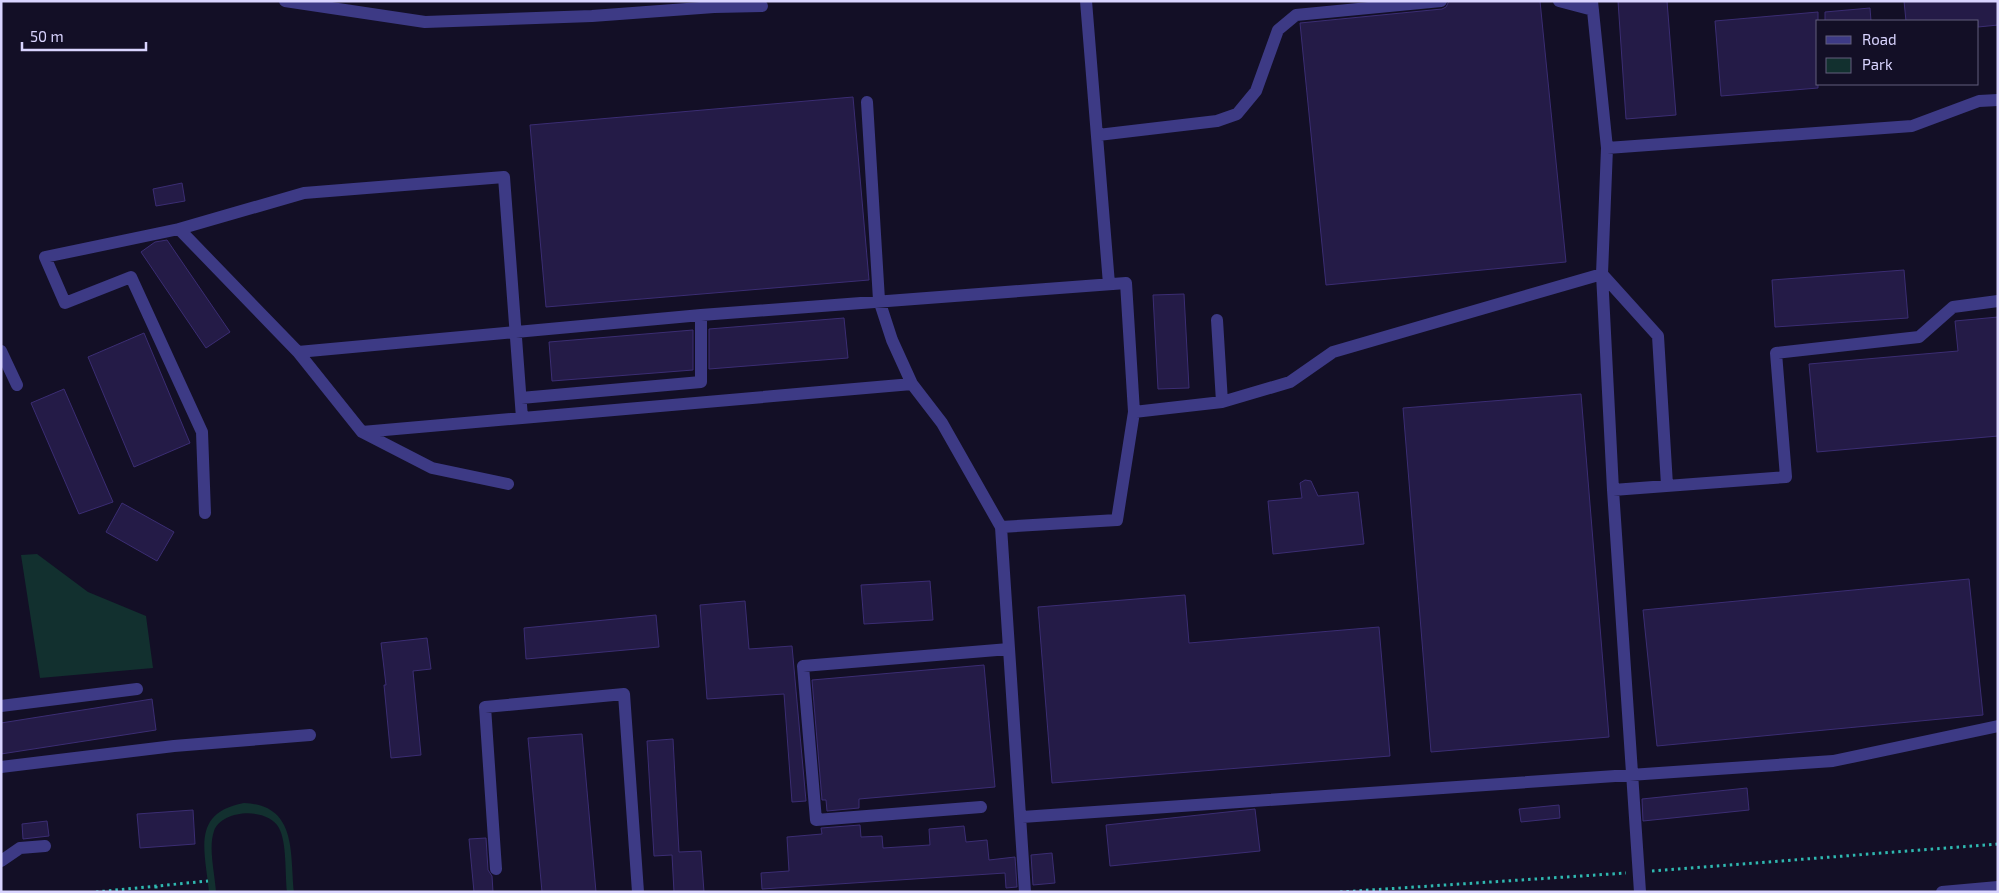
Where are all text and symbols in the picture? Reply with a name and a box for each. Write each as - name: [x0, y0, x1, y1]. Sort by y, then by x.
- scale bar: [22, 20, 146, 52]
- legend: [1816, 20, 1979, 85]
- text: 50 m: [30, 27, 64, 45]
- text: Road: [1862, 30, 1897, 48]
- text: Park: [1862, 55, 1893, 73]

